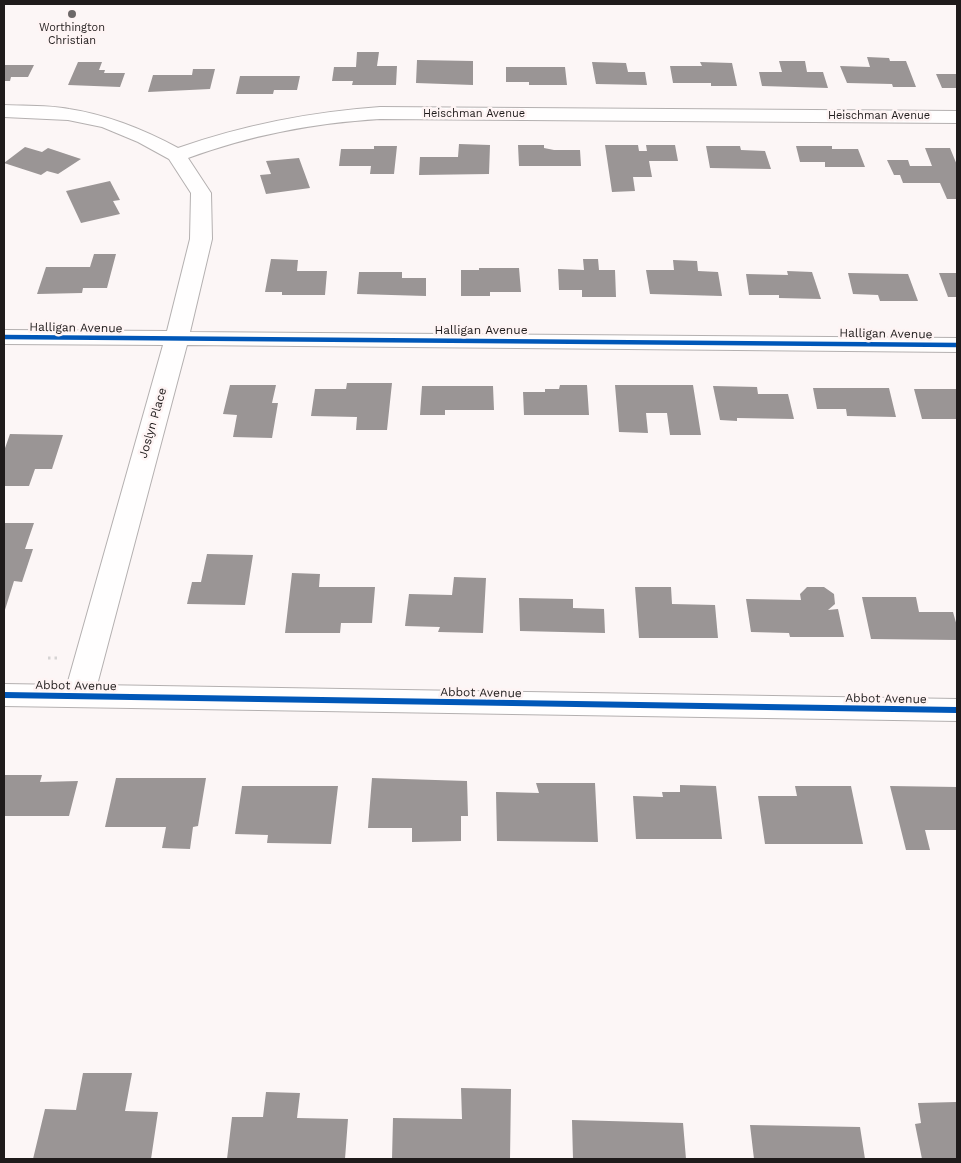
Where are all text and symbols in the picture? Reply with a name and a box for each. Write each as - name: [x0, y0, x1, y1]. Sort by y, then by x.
- marker: Worthington Christian: [66, 8, 78, 20]
- place label: Worthington Christian: [39, 21, 105, 47]
- street label: Heischman Avenue: [423, 107, 525, 121]
- street label: Heischman Avenue: [828, 109, 930, 123]
- street label: Halligan Avenue: [29, 320, 123, 336]
- street label: Halligan Avenue: [434, 323, 528, 337]
- street label: Halligan Avenue: [839, 326, 933, 342]
- street label: Joslyn Place: [136, 386, 170, 460]
- street label: Abbot Avenue: [35, 678, 117, 694]
- street label: Abbot Avenue: [440, 685, 522, 701]
- street label: Abbot Avenue: [845, 691, 927, 707]

